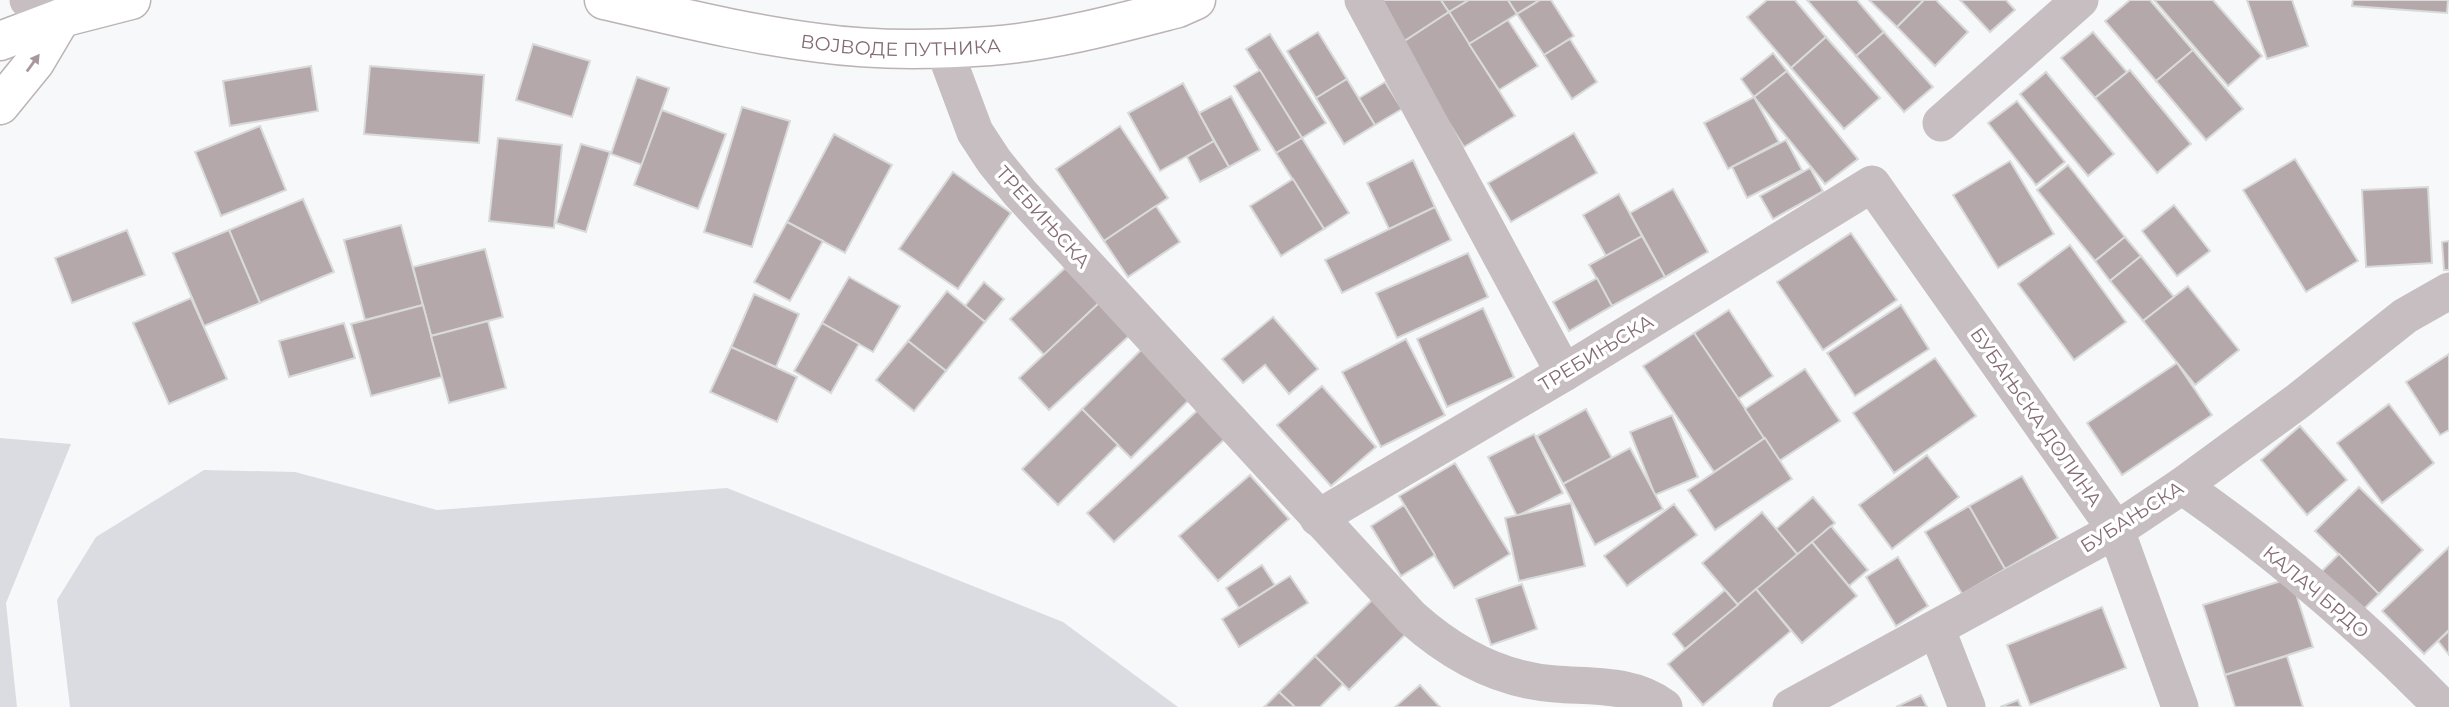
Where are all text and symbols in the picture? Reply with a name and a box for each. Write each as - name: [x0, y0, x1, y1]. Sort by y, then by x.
- street label: ВОЈВОДЕ ПУТНИКА: [799, 29, 1001, 61]
- one-way arrow: [26, 54, 40, 72]
- street label: ТРЕБИЊСКА: [991, 161, 1095, 273]
- street label: ТРЕБИЊСКА: [1535, 310, 1657, 396]
- street label: БУБАЊСКА ДОЛИНА: [1965, 323, 2107, 511]
- street label: БУБАЊСКА: [2076, 476, 2188, 558]
- street label: КАЛАЧ БРДО: [2258, 541, 2374, 643]

